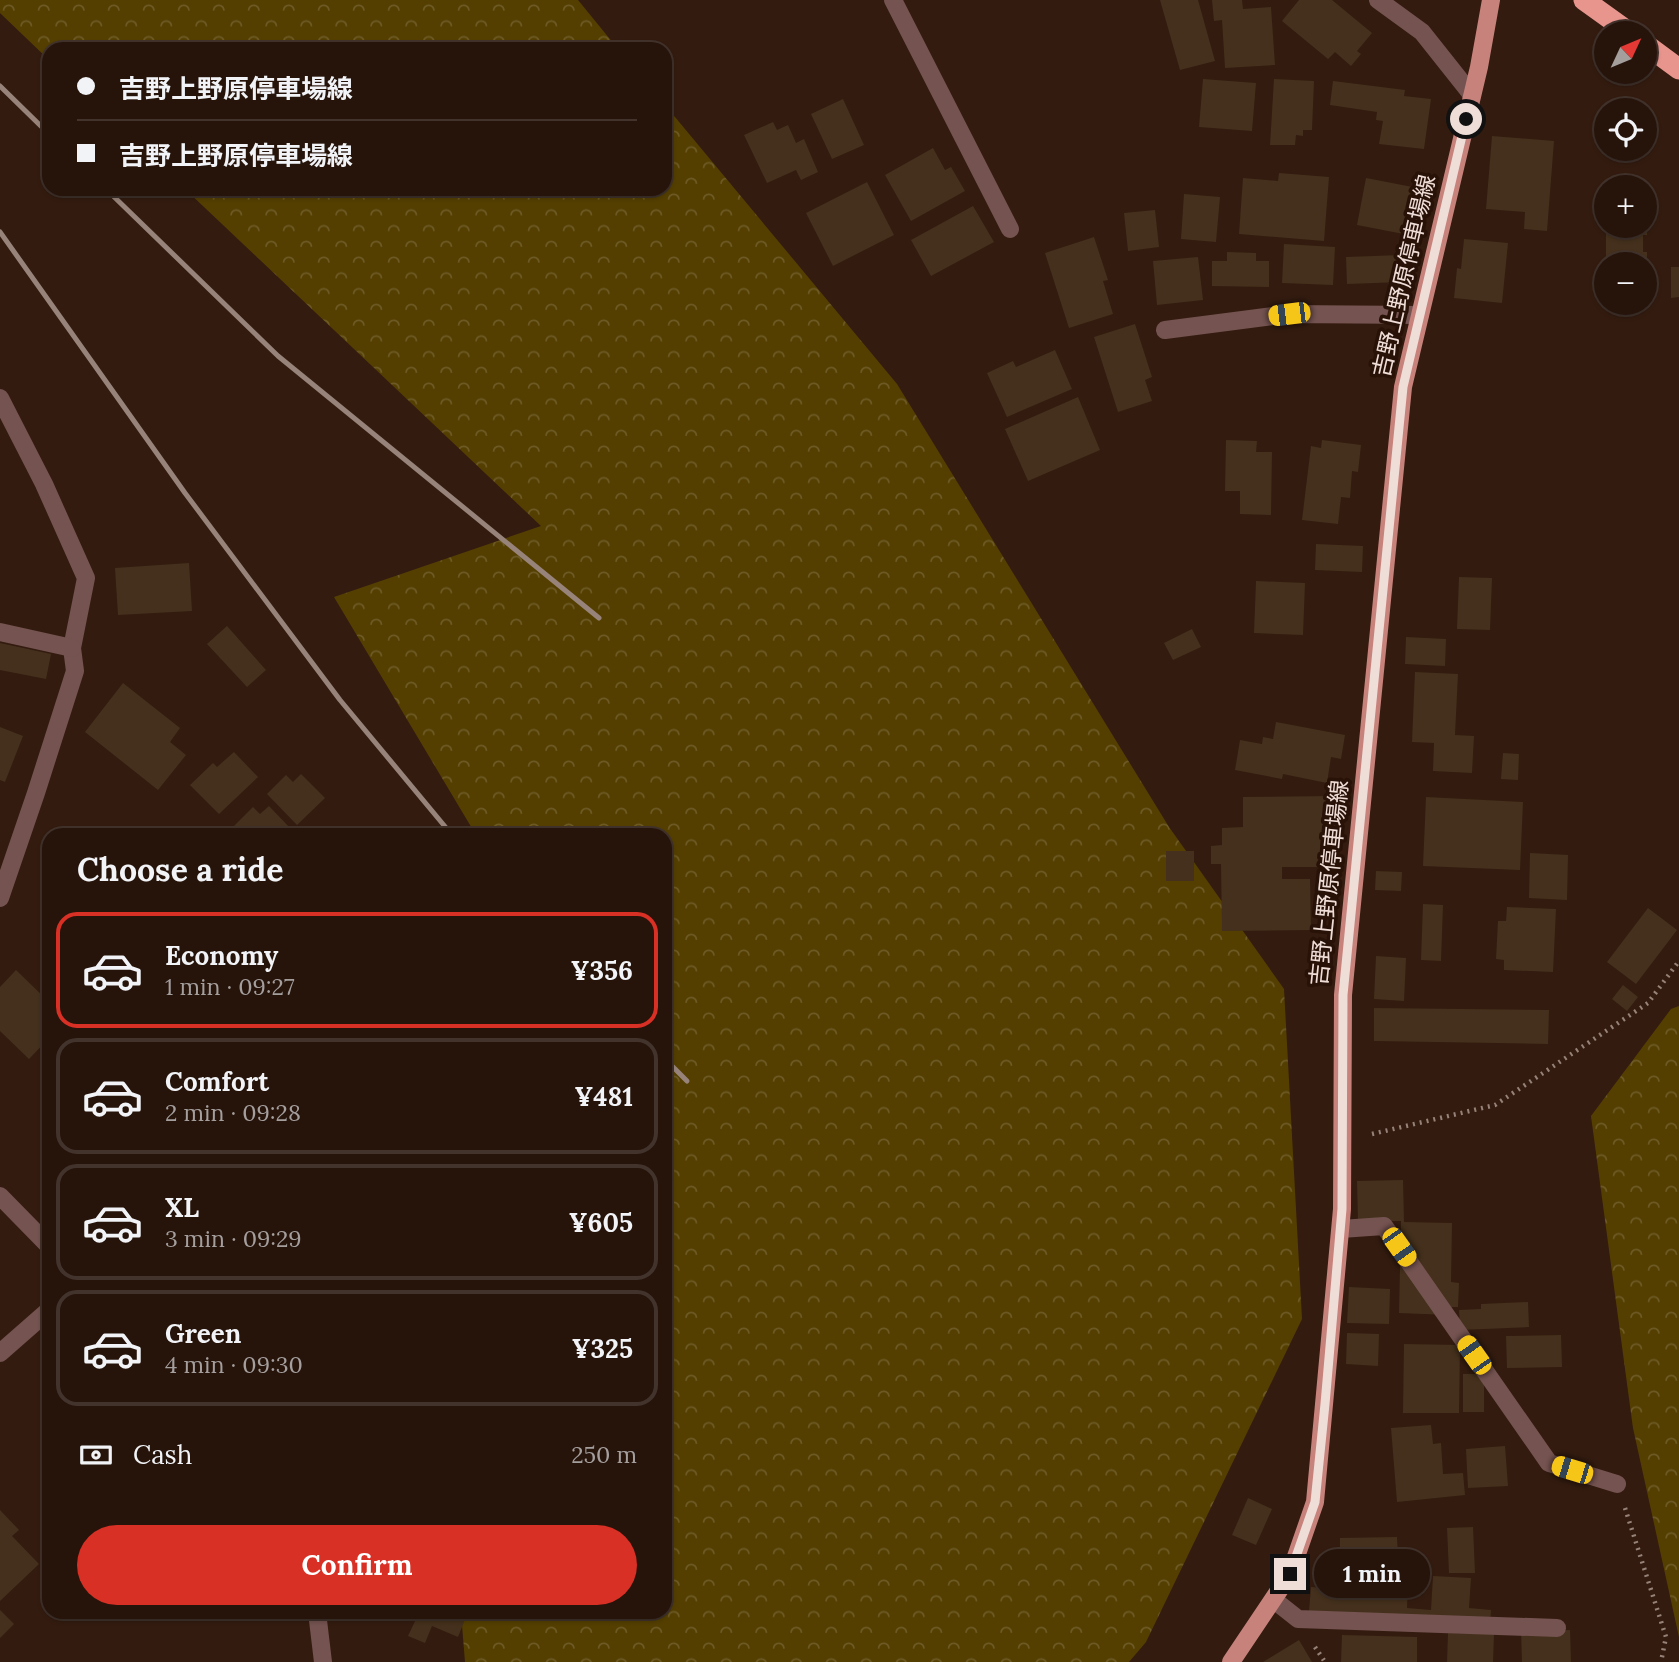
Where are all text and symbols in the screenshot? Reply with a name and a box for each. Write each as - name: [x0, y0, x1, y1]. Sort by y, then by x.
- north arrow: [1594, 21, 1657, 84]
- map controls: [1594, 21, 1657, 315]
- text: 吉野上野原停車場線: [119, 72, 353, 105]
- button: locate: [1594, 98, 1657, 161]
- route start: [1450, 103, 1482, 135]
- text: 吉野上野原停車場線: [119, 139, 353, 172]
- street label: 吉野上野原停車場線: [1366, 172, 1441, 380]
- button: +: [1594, 175, 1657, 238]
- button: −: [1594, 252, 1657, 315]
- car: [1267, 301, 1312, 327]
- street label: 吉野上野原停車場線: [1303, 778, 1354, 987]
- text: Choose a ride: [77, 849, 284, 890]
- icon: car: [81, 939, 144, 1002]
- text: Economy: [165, 939, 278, 972]
- text: ¥356: [571, 954, 633, 987]
- text: 1 min · 09:27: [165, 972, 295, 1001]
- icon: car: [81, 1065, 144, 1128]
- text: Comfort: [165, 1065, 269, 1098]
- text: ¥481: [575, 1080, 633, 1113]
- text: 2 min · 09:28: [165, 1098, 301, 1127]
- icon: car: [81, 1191, 144, 1254]
- text: XL: [165, 1191, 199, 1224]
- text: ¥605: [569, 1206, 633, 1239]
- text: 3 min · 09:29: [165, 1224, 302, 1253]
- car: [1379, 1224, 1420, 1270]
- icon: car: [81, 1317, 144, 1380]
- text: Green: [165, 1317, 241, 1350]
- text: ¥325: [572, 1332, 633, 1365]
- car: [1454, 1332, 1495, 1378]
- text: 4 min · 09:30: [165, 1350, 303, 1379]
- icon: cash: [77, 1436, 115, 1474]
- text: Cash: [133, 1438, 192, 1471]
- text: 250 m: [571, 1440, 637, 1469]
- car: [1549, 1454, 1596, 1486]
- button: Confirm: [77, 1525, 637, 1605]
- callout: 1 min: [1314, 1550, 1430, 1598]
- route end: [1274, 1558, 1306, 1590]
- text: 1 min: [1343, 1559, 1401, 1588]

